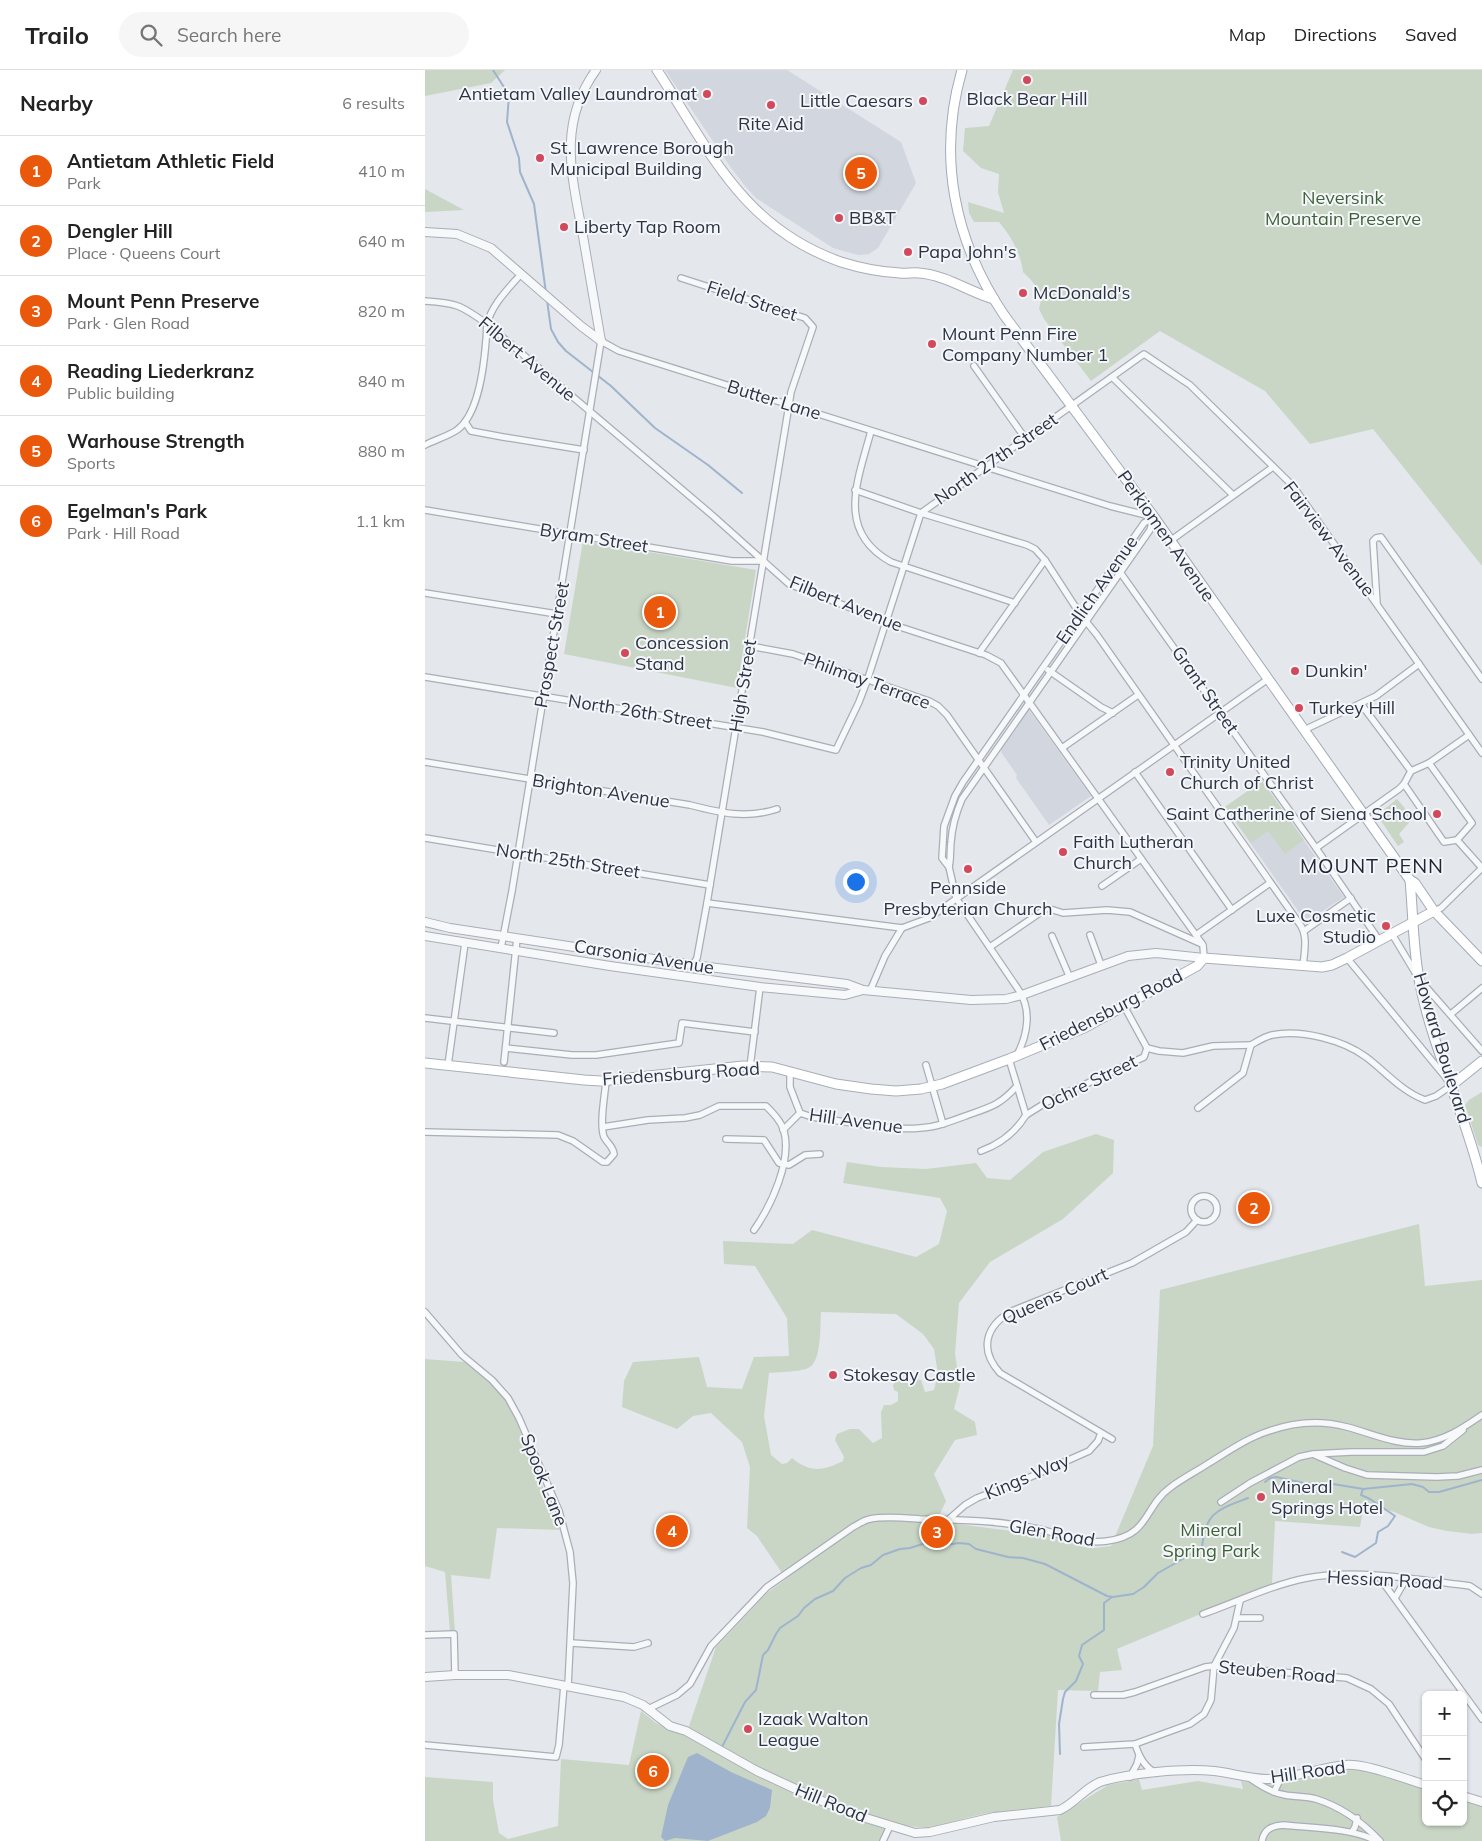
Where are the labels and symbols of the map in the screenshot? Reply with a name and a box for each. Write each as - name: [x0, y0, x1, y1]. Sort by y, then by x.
- marker: Black Bear Hill: [1021, 74, 1033, 86]
- place label: Antietam Valley Laundromat: [458, 82, 697, 105]
- place label: Black Bear Hill: [967, 87, 1087, 110]
- marker: Antietam Valley Laundromat: [701, 88, 713, 100]
- place label: Little Caesars: [800, 89, 913, 112]
- marker: Little Caesars: [917, 95, 929, 107]
- marker: Rite Aid: [765, 99, 777, 111]
- place label: Rite Aid: [738, 112, 804, 135]
- place label: St. Lawrence Borough Municipal Building: [550, 136, 734, 180]
- marker: St. Lawrence Borough Municipal Building: [534, 152, 546, 164]
- pin: 5: [845, 154, 877, 192]
- park label: Neversink Mountain Preserve: [1265, 186, 1421, 230]
- place label: BB&T: [849, 206, 896, 229]
- marker: BB&T: [833, 212, 845, 224]
- place label: Liberty Tap Room: [574, 215, 721, 238]
- marker: Liberty Tap Room: [558, 221, 570, 233]
- place label: Papa John's: [918, 240, 1017, 263]
- marker: Papa John's: [902, 246, 914, 258]
- street label: Field Street: [704, 275, 800, 326]
- place label: McDonald's: [1033, 281, 1130, 304]
- marker: McDonald's: [1017, 287, 1029, 299]
- street label: Filbert Avenue: [474, 311, 581, 406]
- place label: Mount Penn Fire Company Number 1: [942, 322, 1108, 366]
- marker: Mount Penn Fire Company Number 1: [926, 338, 938, 350]
- street label: Butter Lane: [724, 374, 824, 425]
- street label: North 27th Street: [930, 408, 1062, 510]
- street label: Perkiomen Avenue: [1113, 466, 1220, 606]
- street label: Fairview Avenue: [1279, 476, 1380, 601]
- street label: Byram Street: [538, 518, 650, 557]
- street label: Endlich Avenue: [1051, 531, 1143, 648]
- street label: Filbert Avenue: [786, 570, 906, 637]
- street label: Prospect Street: [529, 580, 574, 710]
- pin: 1: [644, 593, 676, 631]
- place label: Concession Stand: [635, 631, 729, 675]
- street label: High Street: [724, 638, 761, 734]
- street label: Grant Street: [1167, 641, 1244, 738]
- marker: Concession Stand: [619, 647, 631, 659]
- street label: Philmay Terrace: [801, 647, 934, 714]
- place label: Dunkin': [1305, 659, 1367, 682]
- marker: Dunkin': [1289, 665, 1301, 677]
- street label: North 26th Street: [567, 689, 714, 734]
- place label: Turkey Hill: [1309, 696, 1395, 719]
- marker: Turkey Hill: [1293, 702, 1305, 714]
- place label: Trinity United Church of Christ: [1180, 750, 1314, 794]
- marker: Trinity United Church of Christ: [1164, 766, 1176, 778]
- street label: Brighton Avenue: [531, 768, 671, 813]
- place label: Saint Catherine of Siena School: [1166, 802, 1427, 825]
- marker: Saint Catherine of Siena School: [1431, 808, 1443, 820]
- place label: Faith Lutheran Church: [1073, 830, 1194, 874]
- street label: North 25th Street: [495, 838, 642, 883]
- marker: Faith Lutheran Church: [1057, 846, 1069, 858]
- district label: MOUNT PENN: [1300, 853, 1444, 878]
- marker: Pennside Presbyterian Church: [962, 863, 974, 875]
- your location: [843, 869, 869, 895]
- place label: Pennside Presbyterian Church: [883, 876, 1053, 920]
- place label: Luxe Cosmetic Studio: [1256, 904, 1376, 948]
- marker: Luxe Cosmetic Studio: [1380, 920, 1392, 932]
- street label: Carsonia Avenue: [572, 934, 716, 979]
- street label: Friedensburg Road: [1035, 963, 1186, 1056]
- street label: Howard Boulevard: [1409, 970, 1476, 1126]
- street label: Ochre Street: [1037, 1049, 1141, 1116]
- street label: Friedensburg Road: [601, 1057, 761, 1090]
- street label: Hill Avenue: [808, 1103, 904, 1138]
- pin: 2: [1238, 1189, 1270, 1227]
- street label: Queens Court: [998, 1262, 1111, 1329]
- place label: Stokesay Castle: [843, 1363, 975, 1386]
- marker: Stokesay Castle: [827, 1369, 839, 1381]
- street label: Spook Lane: [516, 1430, 573, 1529]
- street label: Kings Way: [981, 1448, 1073, 1505]
- place label: Mineral Springs Hotel: [1271, 1475, 1383, 1519]
- marker: Mineral Springs Hotel: [1255, 1491, 1267, 1503]
- pin: 4: [656, 1512, 688, 1550]
- pin: 3: [921, 1513, 953, 1551]
- street label: Glen Road: [1007, 1514, 1097, 1551]
- park label: Mineral Spring Park: [1163, 1518, 1260, 1562]
- street label: Hessian Road: [1327, 1565, 1444, 1594]
- street label: Steuben Road: [1217, 1655, 1337, 1688]
- place label: Izaak Walton League: [758, 1707, 869, 1751]
- marker: Izaak Walton League: [742, 1723, 754, 1735]
- pin: 6: [637, 1752, 669, 1790]
- street label: Hill Road: [1269, 1755, 1347, 1788]
- street label: Hill Road: [792, 1778, 870, 1827]

